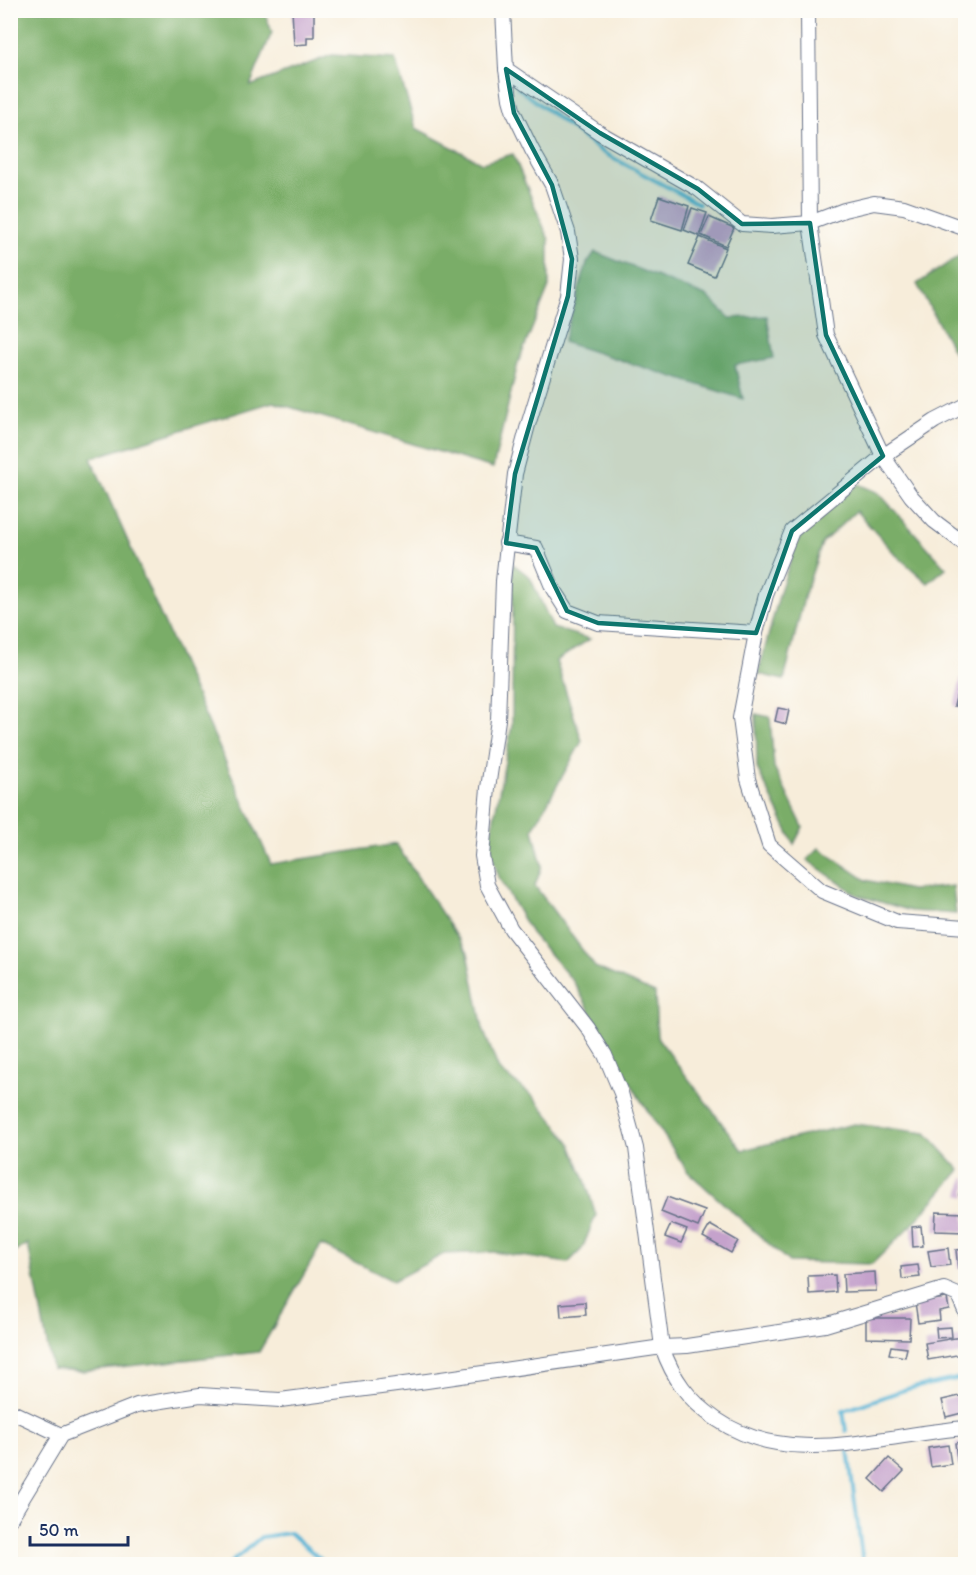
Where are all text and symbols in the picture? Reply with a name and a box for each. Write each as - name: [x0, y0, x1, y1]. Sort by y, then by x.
- scale bar: [30, 1509, 128, 1547]
- text: 50 m: [39, 1519, 79, 1541]

